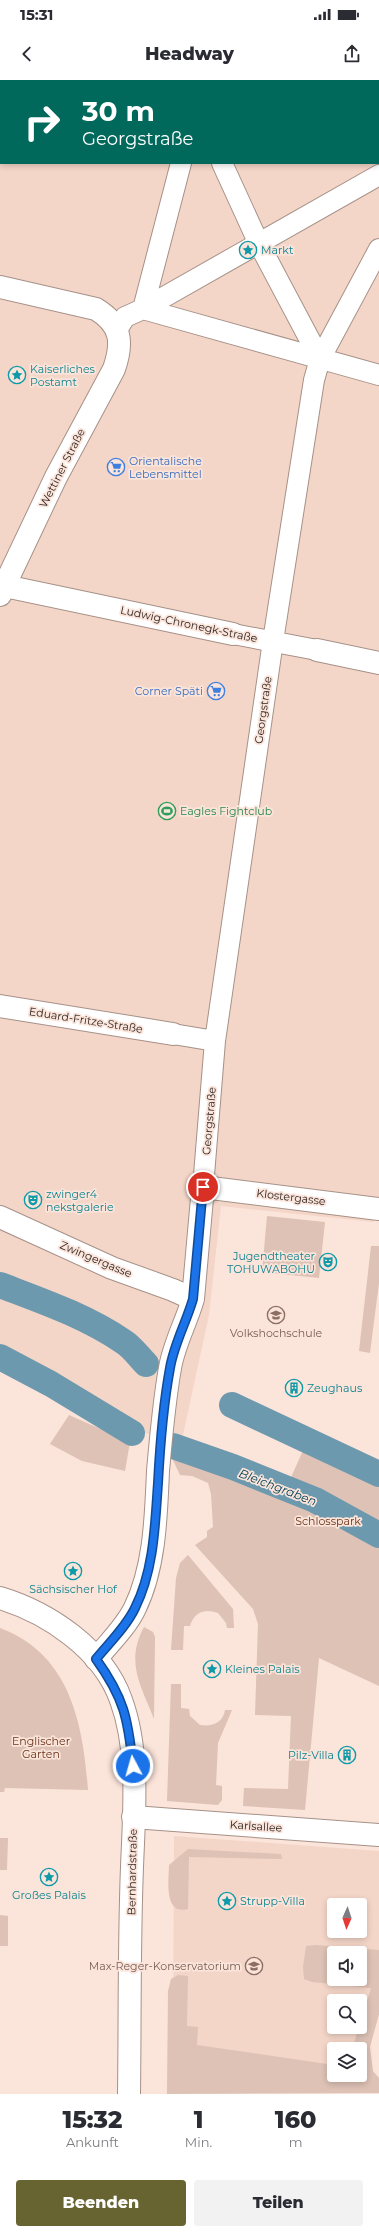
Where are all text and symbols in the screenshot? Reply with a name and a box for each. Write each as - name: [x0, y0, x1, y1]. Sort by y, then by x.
- text: 15:31: [20, 5, 54, 24]
- icon: back: [16, 43, 38, 65]
- text: Headway: [145, 43, 234, 65]
- icon: share: [341, 43, 363, 65]
- text: 30 m: [82, 94, 155, 128]
- icon: right: [16, 96, 68, 148]
- text: Georgstraße: [82, 128, 193, 150]
- place icon: Markt: [238, 240, 258, 260]
- place label: Markt: [261, 243, 294, 257]
- place label: Kaiserliches Postamt: [30, 362, 96, 389]
- place icon: Kaiserliches Postamt: [7, 365, 27, 385]
- street label: Wettiner Straße: [36, 426, 88, 510]
- place label: Orientalische Lebensmittel: [129, 454, 202, 481]
- supermarket icon: Orientalische Lebensmittel: [106, 457, 126, 477]
- street label: Ludwig-Chronegk-Straße: [119, 603, 259, 645]
- street label: Georgstraße: [251, 675, 275, 745]
- supermarket icon: Corner Späti: [206, 681, 226, 701]
- place label: Corner Späti: [135, 684, 203, 698]
- sports icon: Eagles Fightclub: [157, 801, 177, 821]
- place label: Eagles Fightclub: [180, 804, 272, 818]
- street label: Eduard-Fritze-Straße: [28, 1004, 144, 1036]
- street label: Georgstraße: [199, 1086, 219, 1156]
- pin: [186, 1170, 220, 1204]
- icon: arrive: [192, 1176, 214, 1198]
- street label: Klostergasse: [256, 1186, 327, 1208]
- place label: zwinger4 nekstgalerie: [46, 1187, 114, 1214]
- theatre icon: zwinger4 nekstgalerie: [23, 1190, 43, 1210]
- street label: Zwingergasse: [58, 1238, 134, 1281]
- place label: Jugendtheater TOHUWABOHU: [227, 1249, 315, 1276]
- theatre icon: Jugendtheater TOHUWABOHU: [318, 1252, 338, 1272]
- school or university icon: Volkshochschule: [266, 1305, 286, 1325]
- place label: Volkshochschule: [230, 1326, 323, 1340]
- building icon: Zeughaus: [284, 1378, 304, 1398]
- place label: Zeughaus: [307, 1381, 363, 1395]
- water label: Bleichgraben: [237, 1465, 319, 1509]
- park label: Schlosspark: [295, 1514, 361, 1528]
- place icon: Sächsischer Hof: [63, 1561, 83, 1581]
- place label: Sächsischer Hof: [29, 1582, 118, 1596]
- place icon: Kleines Palais: [202, 1659, 222, 1679]
- place label: Kleines Palais: [225, 1662, 300, 1676]
- park label: Englischer Garten: [12, 1734, 70, 1761]
- position arrow: [112, 1745, 154, 1787]
- building icon: Pilz-Villa: [337, 1745, 357, 1765]
- place label: Pilz-Villa: [288, 1748, 334, 1762]
- street label: Karlsallee: [229, 1817, 283, 1835]
- street label: Bernhardstraße: [124, 1828, 140, 1915]
- place icon: Großes Palais: [39, 1867, 59, 1887]
- place label: Großes Palais: [12, 1888, 87, 1902]
- place icon: Strupp-Villa: [217, 1891, 237, 1911]
- place label: Strupp-Villa: [240, 1894, 305, 1908]
- north arrow: [327, 1898, 367, 1938]
- map controls: [327, 1898, 367, 2082]
- button: sound: [327, 1946, 367, 1986]
- school or university icon: Max-Reger-Konservatorium: [244, 1956, 264, 1976]
- place label: Max-Reger-Konservatorium: [89, 1959, 241, 1973]
- button: search: [327, 1994, 367, 2034]
- button: layers: [327, 2042, 367, 2082]
- text: 15:32: [62, 2105, 122, 2134]
- text: 1: [194, 2105, 203, 2134]
- text: 160: [275, 2105, 316, 2134]
- text: Ankunft: [66, 2134, 119, 2150]
- text: Min.: [185, 2134, 212, 2150]
- text: m: [289, 2134, 303, 2150]
- button: Beenden: [16, 2180, 186, 2226]
- button: Teilen: [194, 2180, 363, 2226]

